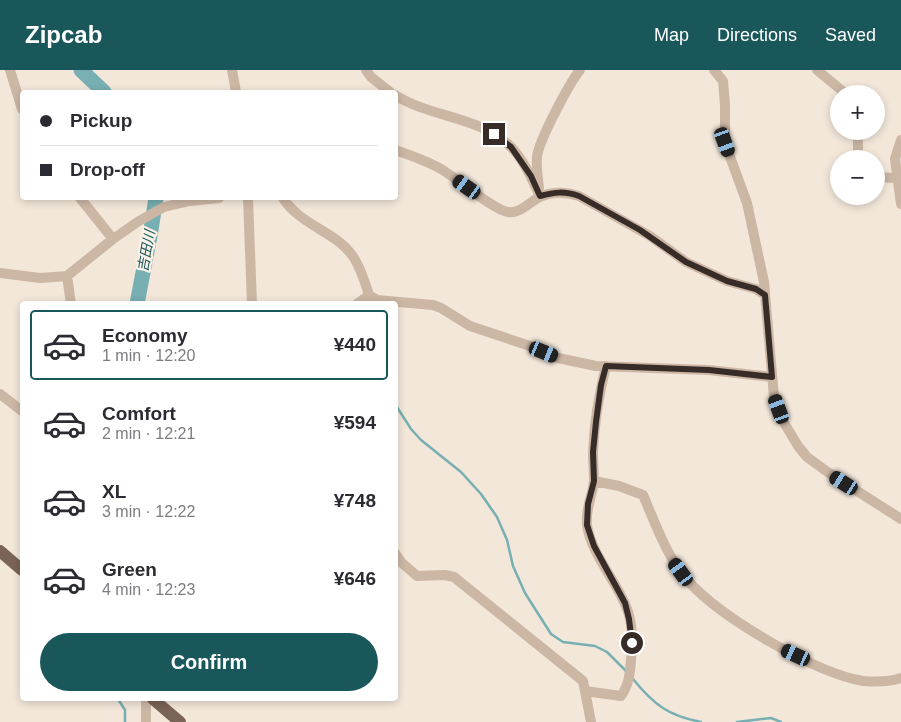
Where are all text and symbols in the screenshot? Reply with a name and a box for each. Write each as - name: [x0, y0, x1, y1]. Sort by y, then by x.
- text: Zipcab: [25, 21, 102, 48]
- text: Map: [654, 25, 689, 45]
- text: Directions: [717, 25, 797, 45]
- text: Saved: [825, 25, 876, 45]
- map controls: [830, 85, 885, 205]
- button: +: [830, 85, 885, 140]
- text: Pickup: [70, 110, 132, 131]
- route end: [483, 123, 505, 145]
- car: [712, 125, 737, 159]
- button: −: [830, 150, 885, 205]
- text: Drop-off: [70, 159, 145, 180]
- car: [450, 172, 483, 202]
- water label: 吉田川: [134, 227, 158, 273]
- icon: car: [42, 323, 87, 368]
- text: Economy: [102, 325, 188, 346]
- text: ¥440: [334, 334, 376, 355]
- car: [527, 339, 560, 365]
- text: 1 min · 12:20: [102, 347, 195, 364]
- car: [766, 392, 791, 426]
- icon: car: [42, 401, 87, 446]
- text: Comfort: [102, 403, 176, 424]
- text: ¥594: [334, 412, 376, 433]
- text: 2 min · 12:21: [102, 425, 195, 442]
- car: [827, 469, 860, 497]
- icon: car: [42, 479, 87, 524]
- text: XL: [102, 481, 126, 502]
- text: ¥748: [334, 490, 376, 511]
- text: 3 min · 12:22: [102, 503, 195, 520]
- car: [666, 555, 695, 589]
- icon: car: [42, 557, 87, 602]
- text: Green: [102, 559, 157, 580]
- text: ¥646: [334, 568, 376, 589]
- text: 4 min · 12:23: [102, 581, 195, 598]
- route start: [621, 632, 643, 654]
- button: Confirm: [40, 633, 378, 691]
- car: [779, 642, 812, 668]

